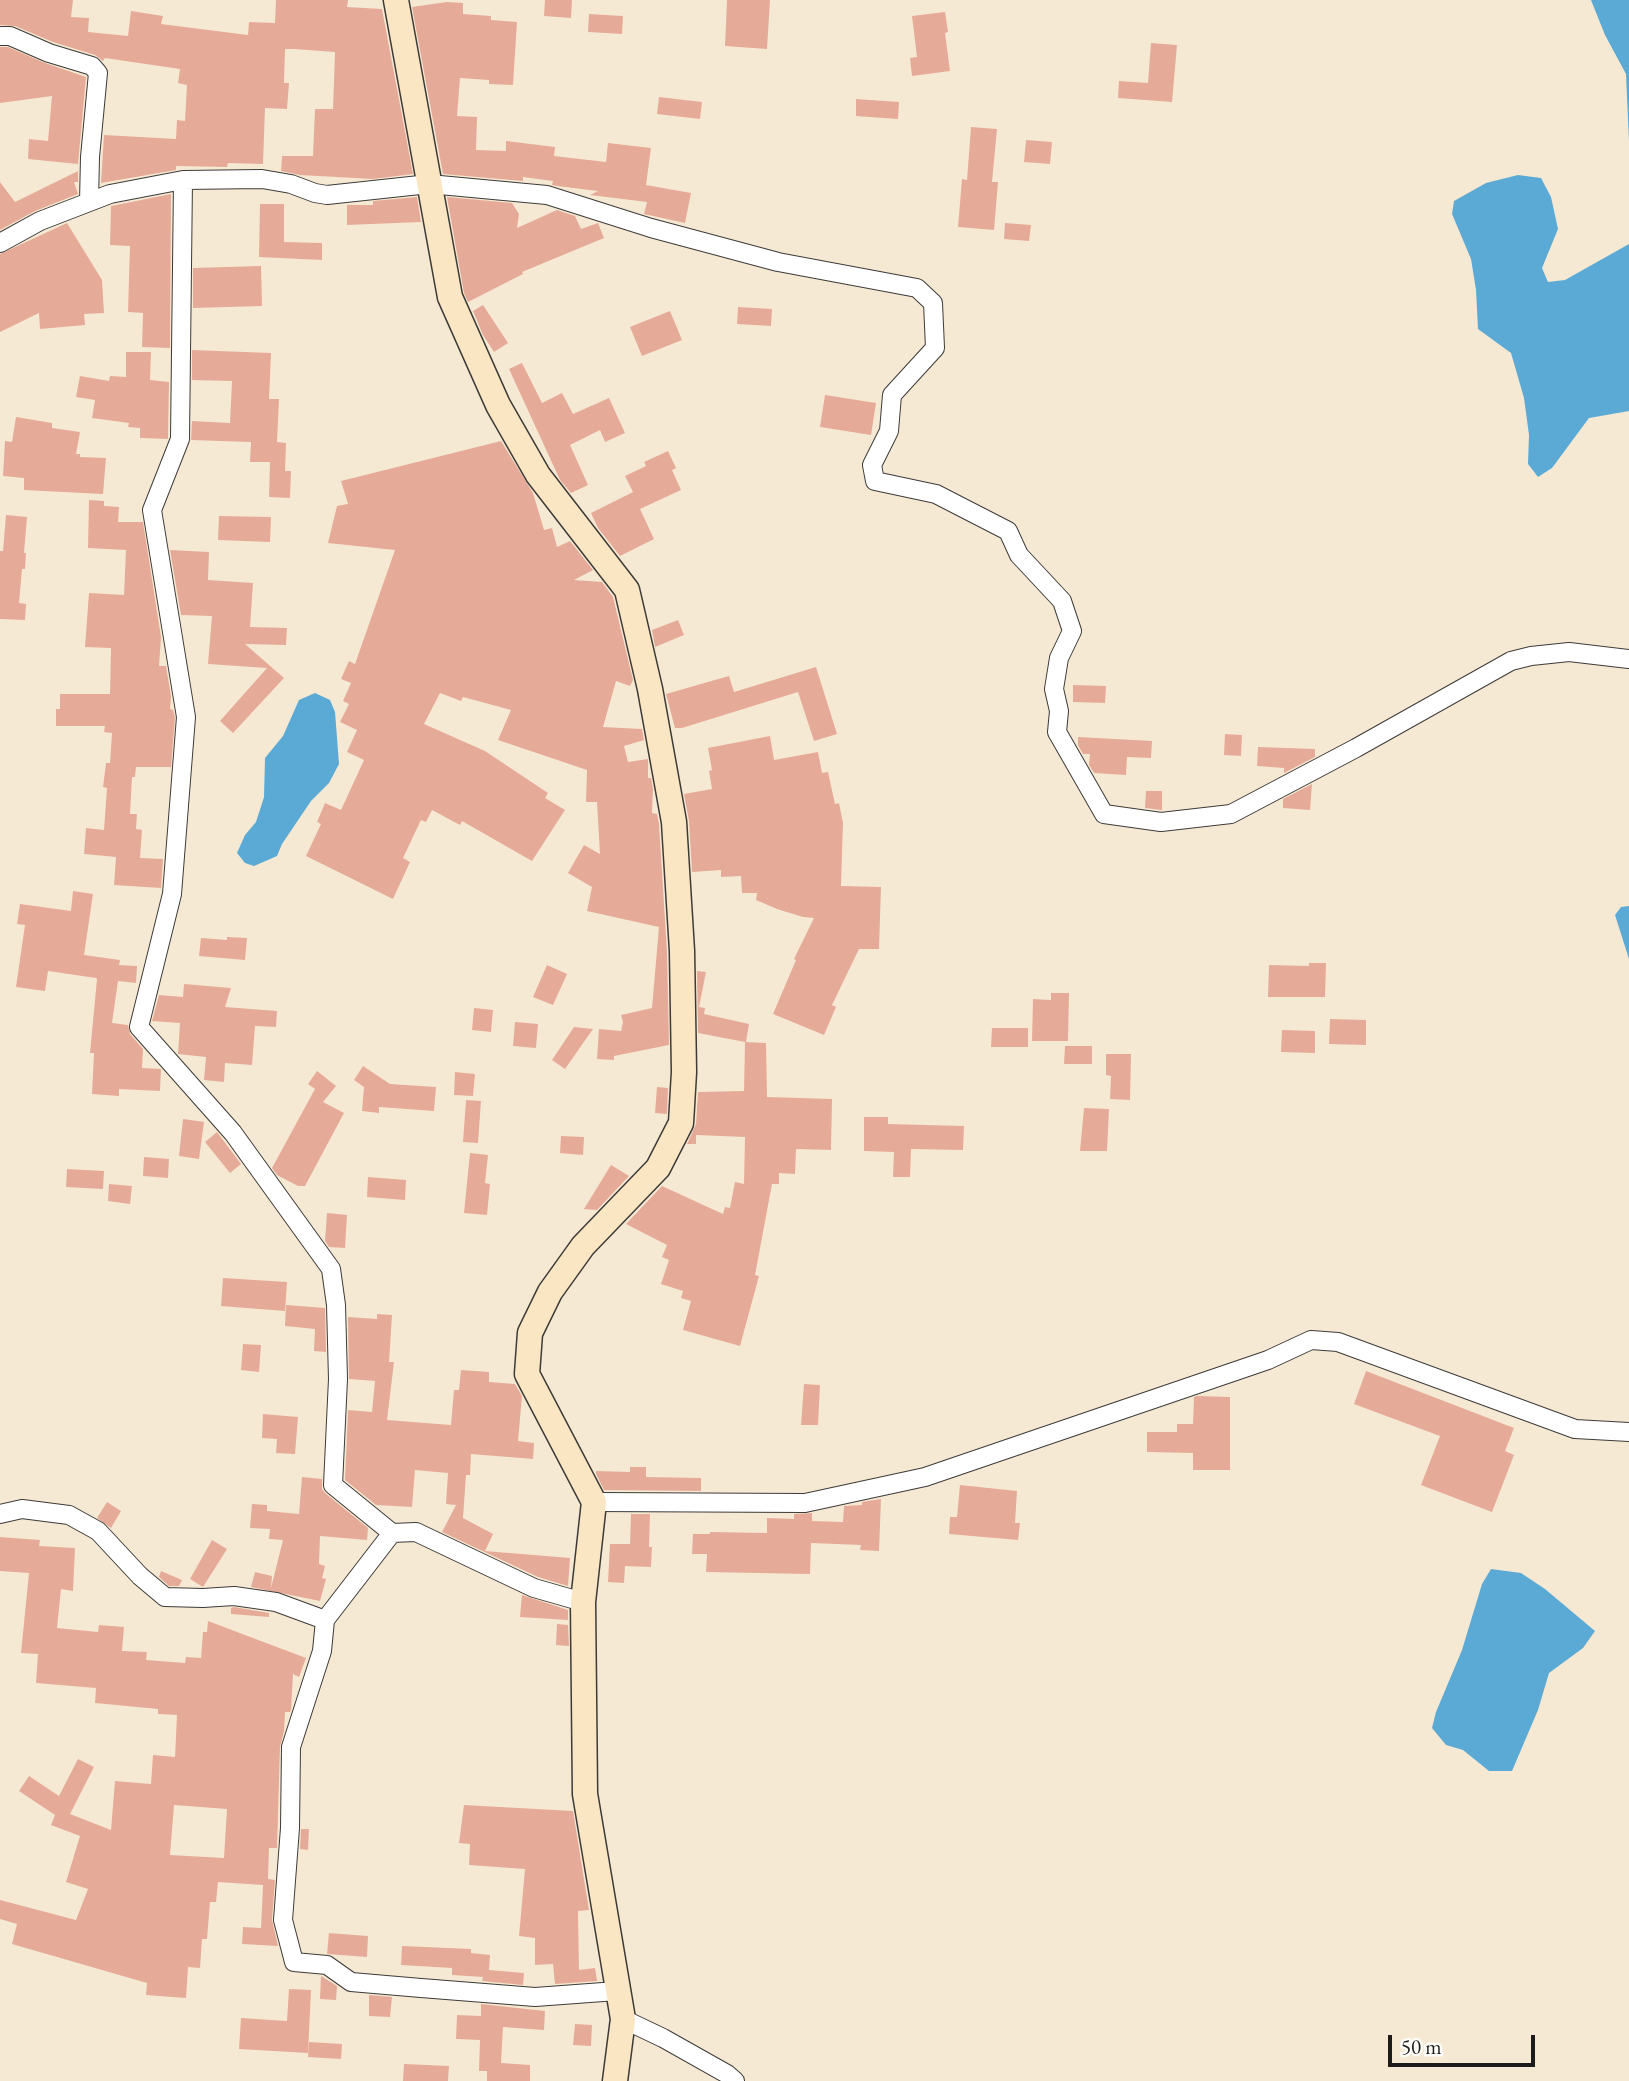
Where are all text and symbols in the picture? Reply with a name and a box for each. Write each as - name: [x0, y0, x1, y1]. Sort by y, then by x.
- scale bar: [1391, 2022, 1538, 2066]
- text: 50 m: [1401, 2033, 1442, 2060]

